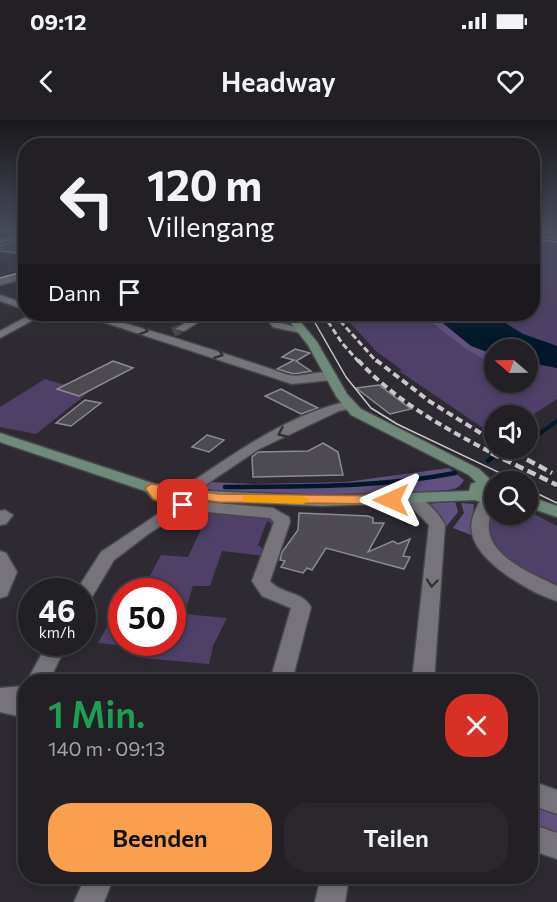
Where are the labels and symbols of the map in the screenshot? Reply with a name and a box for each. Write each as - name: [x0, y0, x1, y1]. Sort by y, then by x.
- one-way arrow: [138, 323, 149, 335]
- north arrow: [484, 339, 538, 393]
- one-way arrow: [213, 347, 224, 360]
- one-way arrow: [277, 425, 288, 437]
- position arrow: [359, 468, 423, 532]
- pin: [157, 479, 208, 530]
- speed limit sign: 50: [108, 578, 186, 656]
- one-way arrow: [426, 579, 439, 588]

